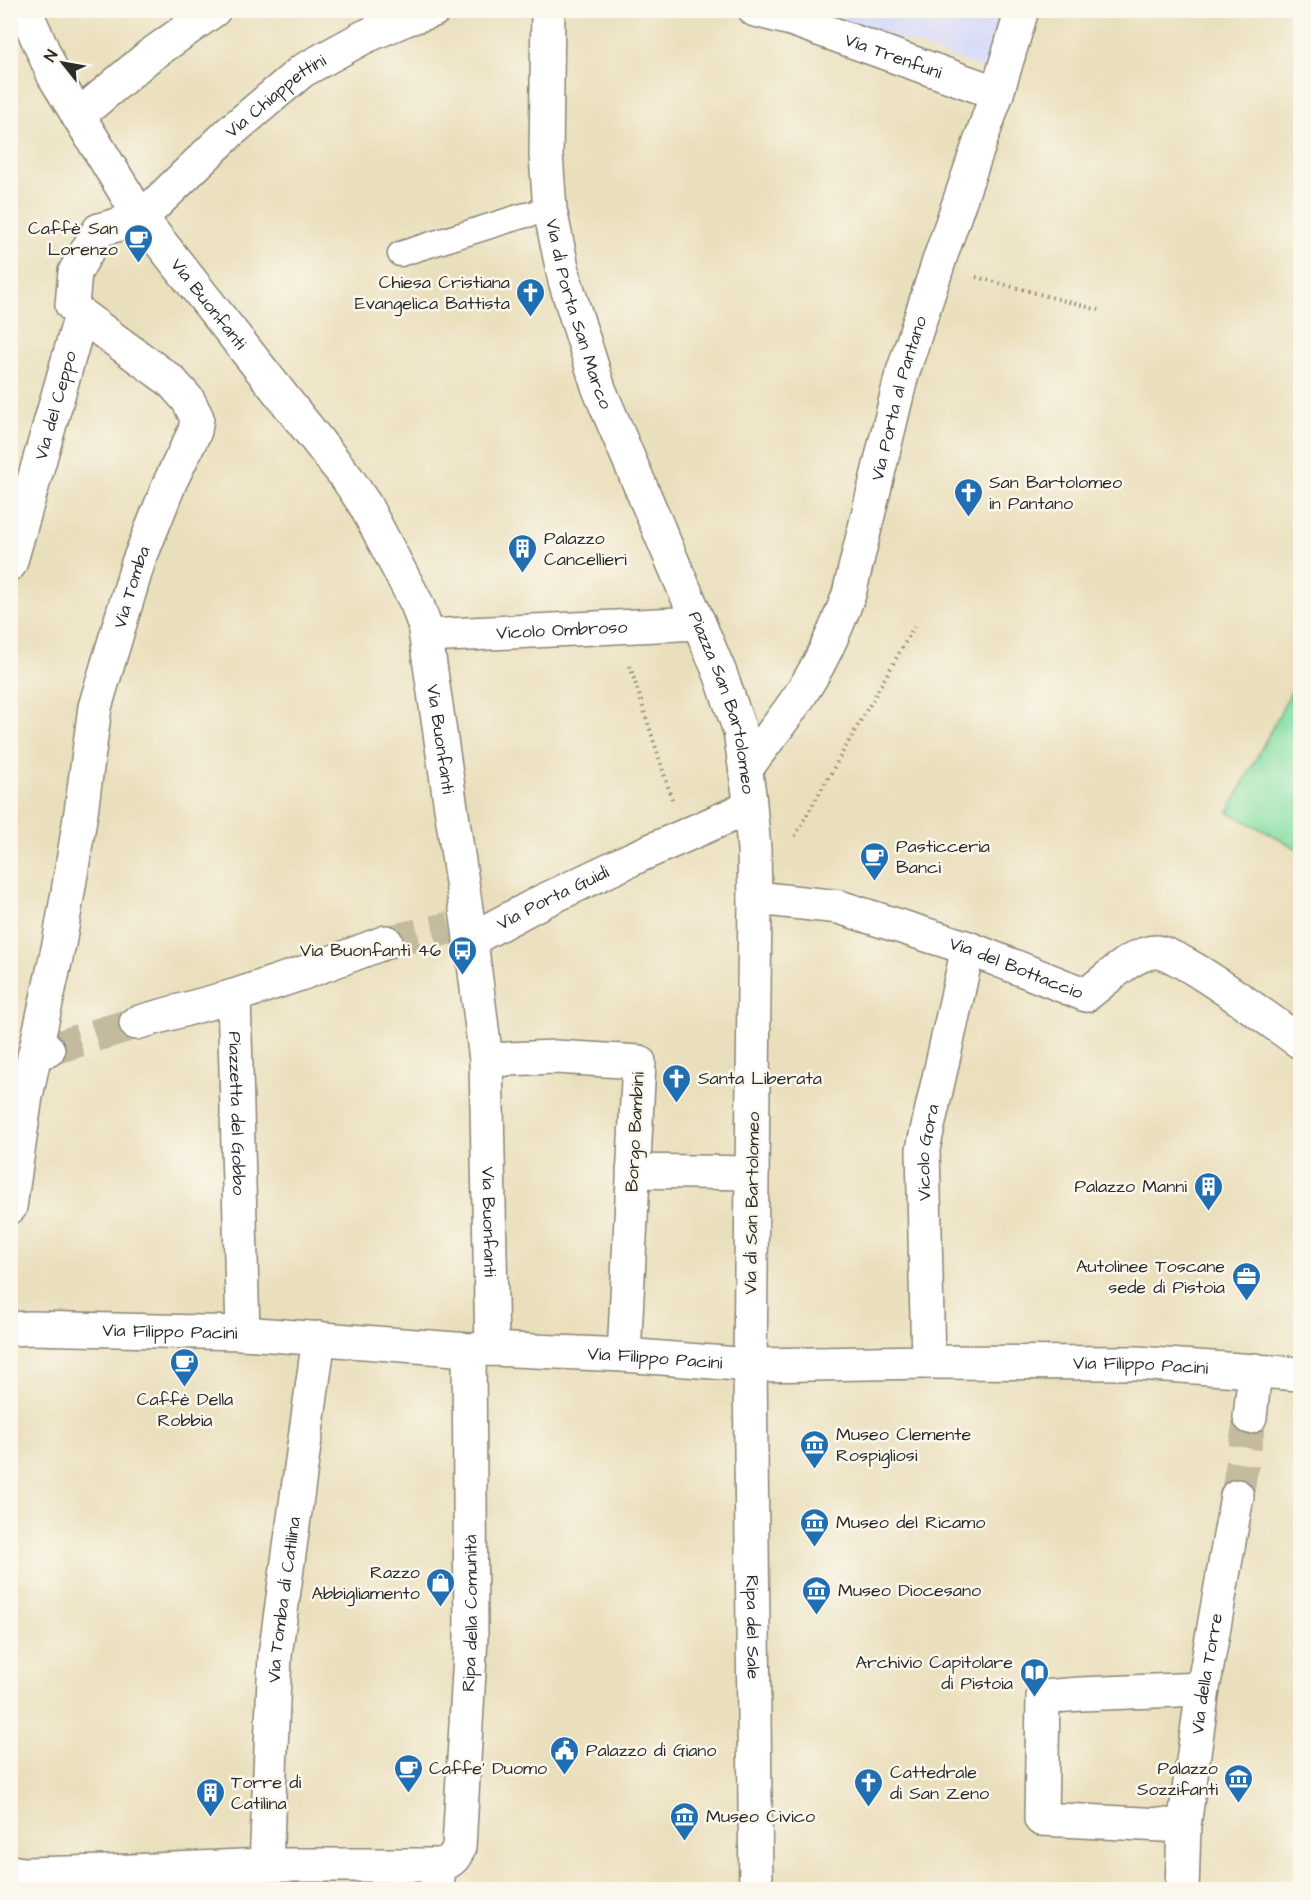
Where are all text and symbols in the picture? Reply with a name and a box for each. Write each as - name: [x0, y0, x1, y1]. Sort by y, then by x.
- street label: Via Trenfuni: [841, 27, 946, 85]
- north arrow: [33, 33, 93, 93]
- text: N: [39, 46, 63, 66]
- street label: Via Chiappettini: [220, 48, 331, 144]
- place label: Caffè San Lorenzo: [28, 216, 118, 262]
- street label: Via di Porta San Marco: [540, 216, 619, 413]
- cafe icon: Caffè San Lorenzo: [123, 222, 155, 264]
- street label: Via Buonfanti: [165, 253, 253, 355]
- place label: Chiesa Cristiana Evangelica Battista: [355, 270, 510, 317]
- church icon: Chiesa Cristiana Evangelica Battista: [515, 276, 547, 318]
- street label: Via Porta al Pantano: [864, 313, 933, 483]
- street label: Via del Ceppo: [28, 348, 83, 463]
- place label: San Bartolomeo in Pantano: [989, 470, 1122, 516]
- church icon: San Bartolomeo in Pantano: [952, 476, 984, 518]
- place label: Palazzo Cancellieri: [544, 526, 627, 572]
- building icon: Palazzo Cancellieri: [507, 532, 539, 574]
- street label: Via Tomba: [107, 542, 156, 631]
- street label: Piazza San Bartolomeo: [683, 607, 761, 796]
- street label: Vicolo Ombroso: [496, 614, 628, 645]
- street label: Via Buonfanti: [421, 683, 461, 796]
- place label: Pasticceria Banci: [896, 834, 990, 880]
- cafe icon: Pasticceria Banci: [859, 840, 891, 882]
- street label: Via Porta Guidi: [492, 859, 613, 936]
- street label: Via del Bottaccio: [946, 930, 1087, 1005]
- bus stop icon: Via Buonfanti 46: [446, 934, 478, 976]
- place label: Via Buonfanti 46: [300, 938, 441, 963]
- street label: Piazzetta del Gobbo: [222, 1031, 252, 1196]
- church icon: Santa Liberata: [661, 1062, 693, 1104]
- place label: Santa Liberata: [698, 1066, 822, 1091]
- street label: Borgo Bambini: [619, 1071, 652, 1193]
- street label: Vicolo Gora: [910, 1102, 945, 1201]
- street label: Via di San Bartolomeo: [738, 1111, 766, 1295]
- street label: Via Buonfanti: [476, 1166, 503, 1277]
- building icon: Palazzo Manni: [1192, 1170, 1224, 1212]
- place label: Palazzo Manni: [1074, 1174, 1187, 1199]
- place label: Autolinee Toscane sede di Pistoia: [1076, 1254, 1225, 1300]
- office icon: Autolinee Toscane sede di Pistoia: [1230, 1260, 1262, 1302]
- street label: Via Filippo Pacini: [102, 1317, 238, 1345]
- street label: Via Filippo Pacini: [587, 1341, 724, 1375]
- cafe icon: Caffè Della Robbia: [169, 1346, 201, 1388]
- street label: Via Filippo Pacini: [1073, 1350, 1209, 1380]
- place label: Caffè Della Robbia: [137, 1387, 233, 1433]
- place label: Museo Clemente Rospigliosi: [836, 1422, 971, 1469]
- museum icon: Museo Clemente Rospigliosi: [799, 1428, 831, 1470]
- museum icon: Museo del Ricamo: [799, 1506, 831, 1548]
- place label: Museo del Ricamo: [836, 1510, 985, 1535]
- street label: Via Tomba di Catilina: [261, 1515, 307, 1683]
- street label: Ripa della Comunità: [455, 1534, 484, 1692]
- place label: Razzo Abbigliamento: [311, 1560, 420, 1607]
- shop icon: Razzo Abbigliamento: [425, 1566, 457, 1608]
- museum icon: Museo Diocesano: [801, 1574, 833, 1616]
- street label: Ripa del Sale: [740, 1575, 766, 1680]
- place label: Museo Diocesano: [838, 1578, 981, 1603]
- street label: Via della Torre: [1184, 1611, 1229, 1736]
- place label: Archivio Capitolare di Pistoia: [855, 1650, 1013, 1696]
- library icon: Archivio Capitolare di Pistoia: [1018, 1656, 1050, 1698]
- public building icon: Palazzo di Giano: [549, 1734, 581, 1776]
- place label: Palazzo di Giano: [586, 1738, 716, 1763]
- cafe icon: Caffe' Duomo: [392, 1752, 424, 1794]
- place label: Caffe' Duomo: [429, 1756, 547, 1781]
- place label: Palazzo Sozzifanti: [1137, 1756, 1218, 1802]
- place label: Cattedrale di San Zeno: [890, 1760, 989, 1806]
- museum icon: Palazzo Sozzifanti: [1223, 1762, 1255, 1804]
- church icon: Cattedrale di San Zeno: [853, 1766, 885, 1808]
- place label: Torre di Catilina: [231, 1770, 301, 1816]
- building icon: Torre di Catilina: [194, 1776, 226, 1818]
- museum icon: Museo Civico: [669, 1800, 701, 1842]
- place label: Museo Civico: [706, 1804, 815, 1829]

